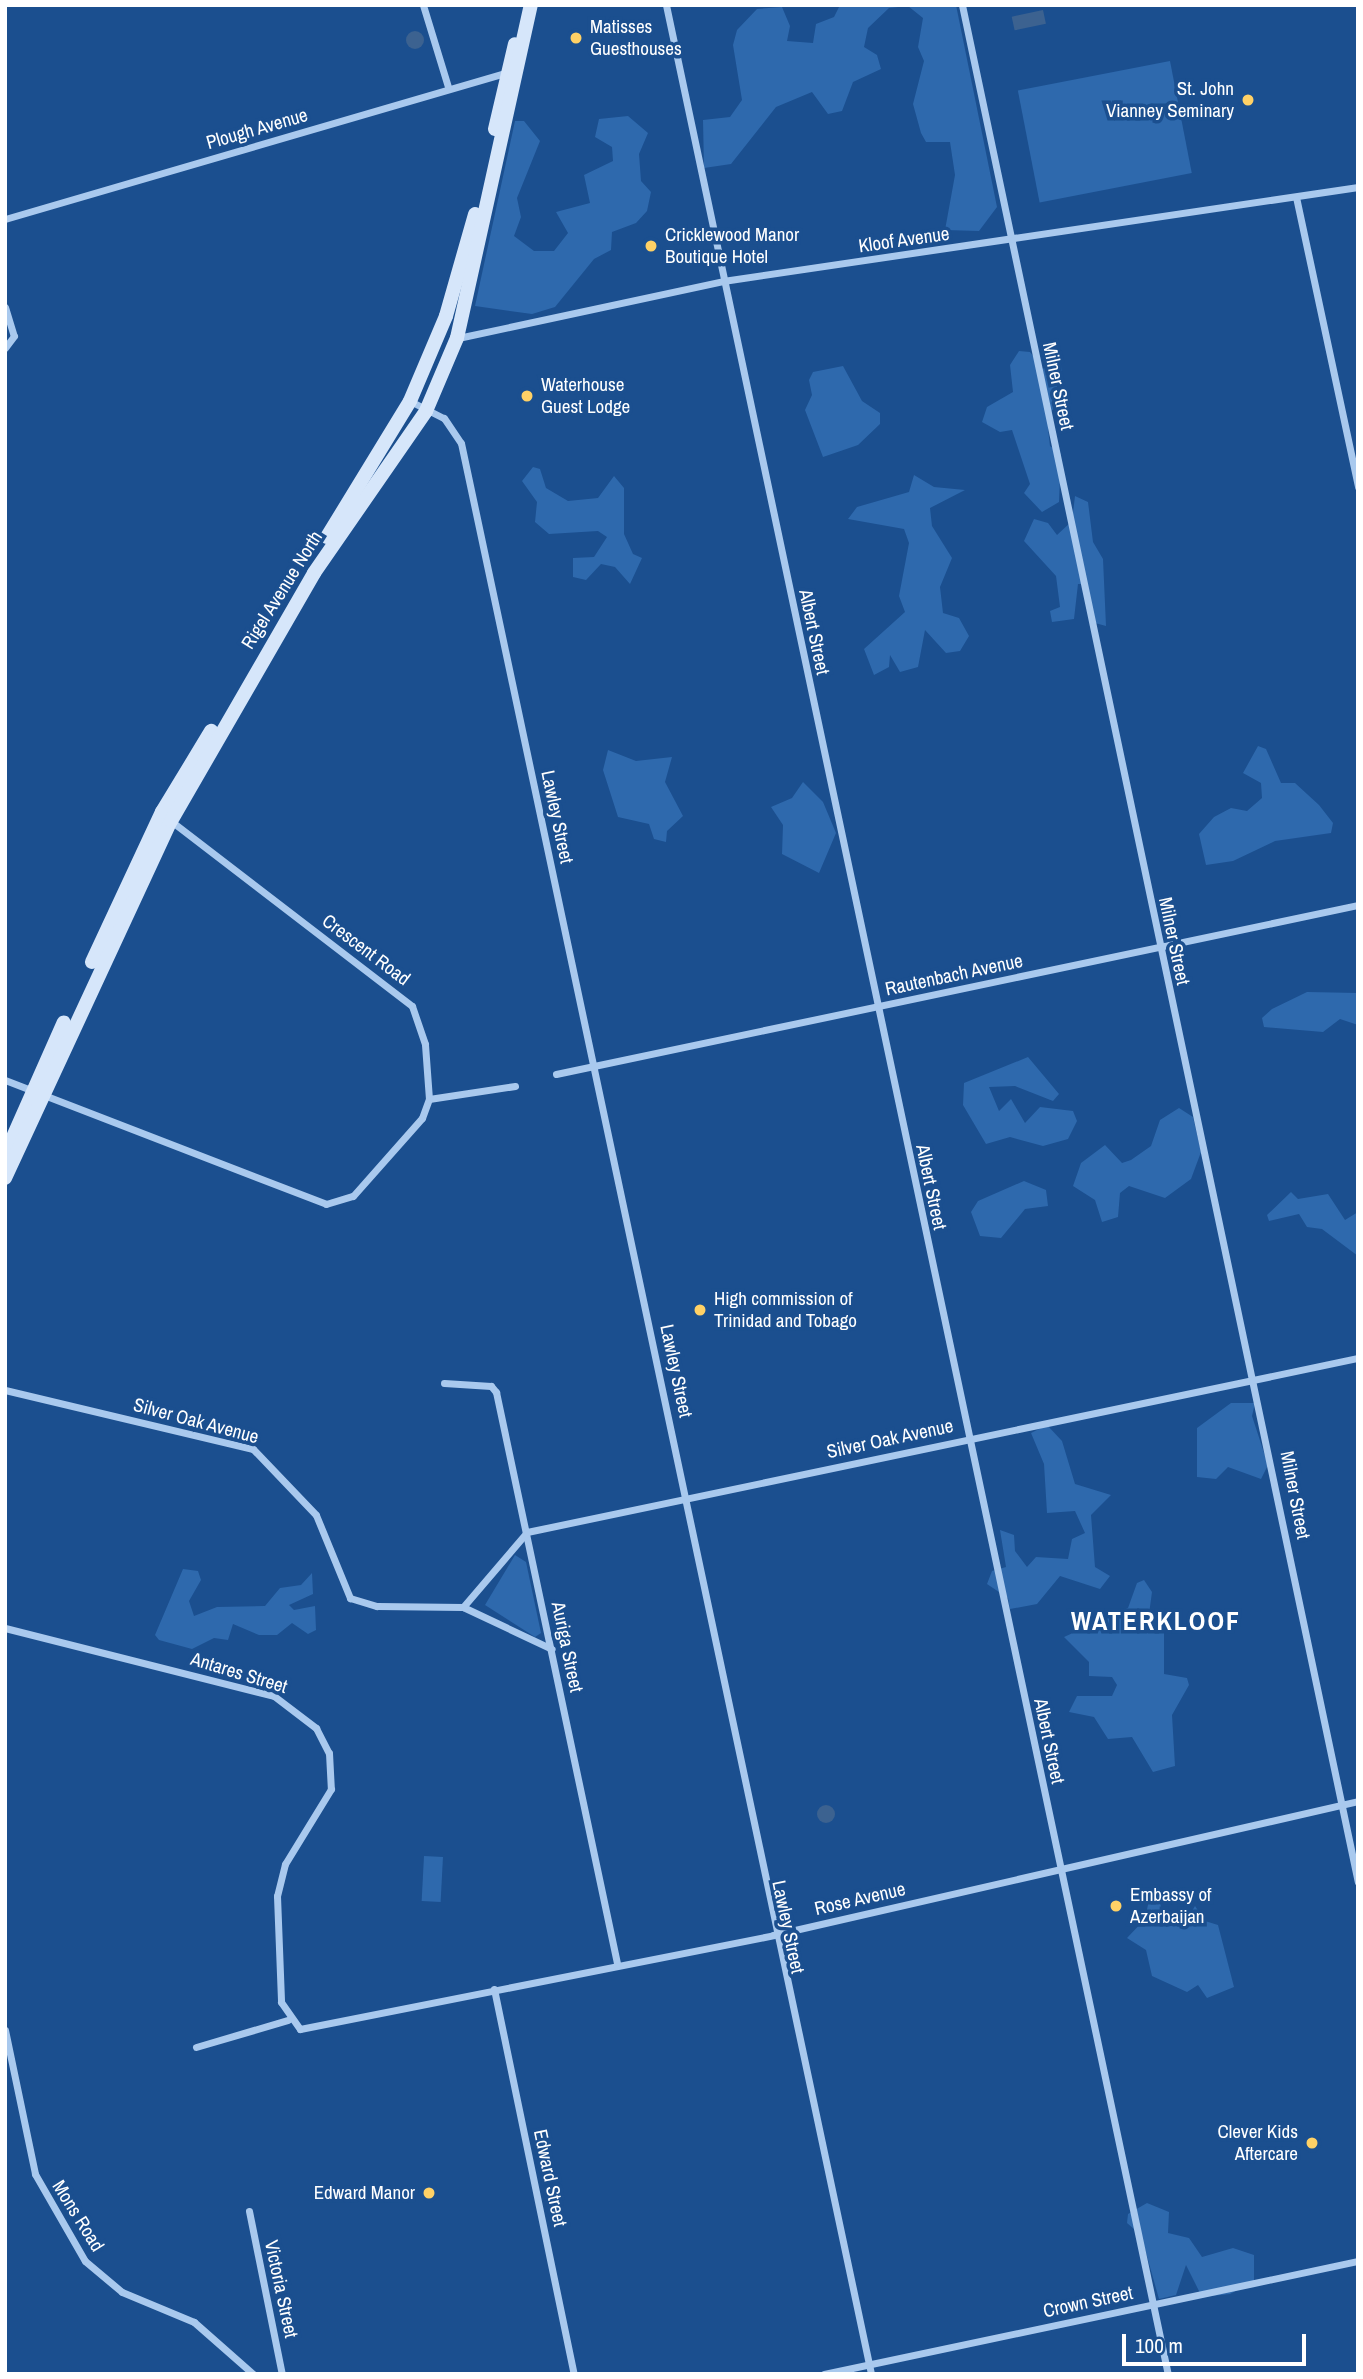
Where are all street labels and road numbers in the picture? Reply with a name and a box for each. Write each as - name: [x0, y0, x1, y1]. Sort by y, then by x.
- street label: Plough Avenue: [203, 104, 311, 154]
- street label: Kloof Avenue: [857, 222, 951, 258]
- street label: Milner Street: [1038, 340, 1078, 432]
- street label: Rigel Avenue North: [236, 526, 328, 654]
- street label: Albert Street: [794, 587, 834, 677]
- street label: Lawley Street: [536, 768, 578, 866]
- street label: Milner Street: [1154, 895, 1194, 987]
- street label: Crescent Road: [318, 910, 414, 990]
- street label: Rautenbach Avenue: [883, 949, 1025, 1001]
- street label: Albert Street: [911, 1142, 951, 1232]
- street label: Lawley Street: [655, 1322, 697, 1420]
- street label: Silver Oak Avenue: [130, 1393, 262, 1449]
- street label: Silver Oak Avenue: [824, 1414, 956, 1464]
- street label: Milner Street: [1275, 1449, 1315, 1541]
- street label: Auriga Street: [546, 1600, 588, 1694]
- street label: Antares Street: [188, 1648, 290, 1698]
- street label: Albert Street: [1029, 1696, 1069, 1786]
- street label: Rose Avenue: [812, 1877, 908, 1921]
- street label: Lawley Street: [767, 1878, 809, 1976]
- street label: Edward Street: [529, 2127, 571, 2229]
- street label: Mons Road: [47, 2176, 109, 2256]
- street label: Victoria Street: [260, 2238, 302, 2340]
- street label: Crown Street: [1041, 2281, 1135, 2323]

